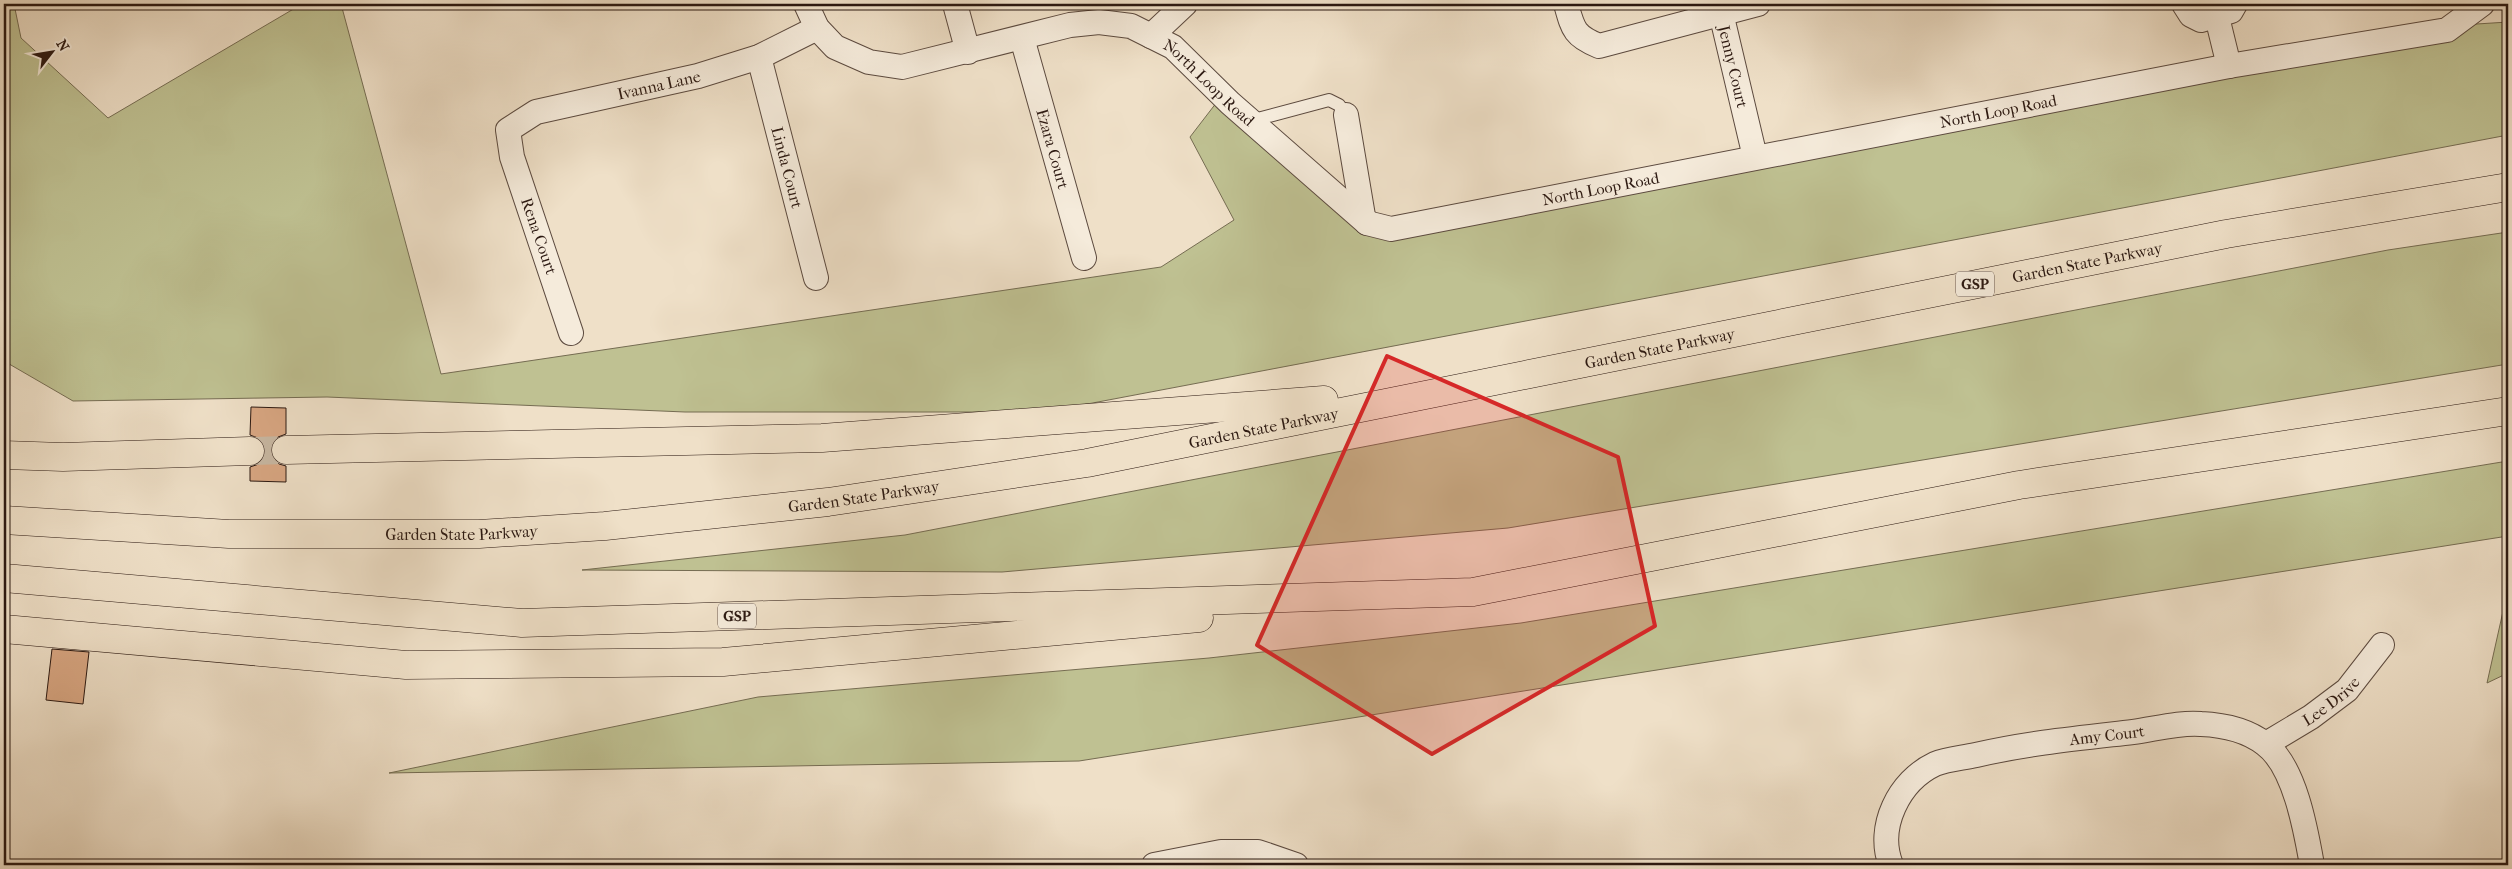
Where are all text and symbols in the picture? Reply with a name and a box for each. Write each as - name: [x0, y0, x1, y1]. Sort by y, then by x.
- street label: Jenny Court: [1714, 21, 1753, 110]
- north arrow: [28, 28, 78, 78]
- street label: North Loop Road: [1161, 34, 1259, 130]
- text: N: [53, 37, 73, 55]
- street label: Ivanna Lane: [615, 66, 702, 103]
- street label: North Loop Road: [1938, 90, 2059, 132]
- street label: Ezara Court: [1033, 106, 1074, 191]
- street label: Linda Court: [768, 125, 807, 211]
- street label: North Loop Road: [1541, 168, 1661, 209]
- street label: Rena Court: [517, 195, 561, 277]
- street label: Garden State Parkway: [2010, 237, 2164, 286]
- road number: GSP: [1956, 272, 1994, 296]
- street label: Garden State Parkway: [1583, 323, 1737, 372]
- street label: Garden State Parkway: [1187, 403, 1341, 452]
- street label: Garden State Parkway: [787, 476, 941, 516]
- street label: Garden State Parkway: [385, 521, 539, 544]
- road number: GSP: [718, 604, 756, 628]
- street label: Lee Drive: [2299, 673, 2364, 730]
- street label: Amy Court: [2067, 721, 2146, 749]

